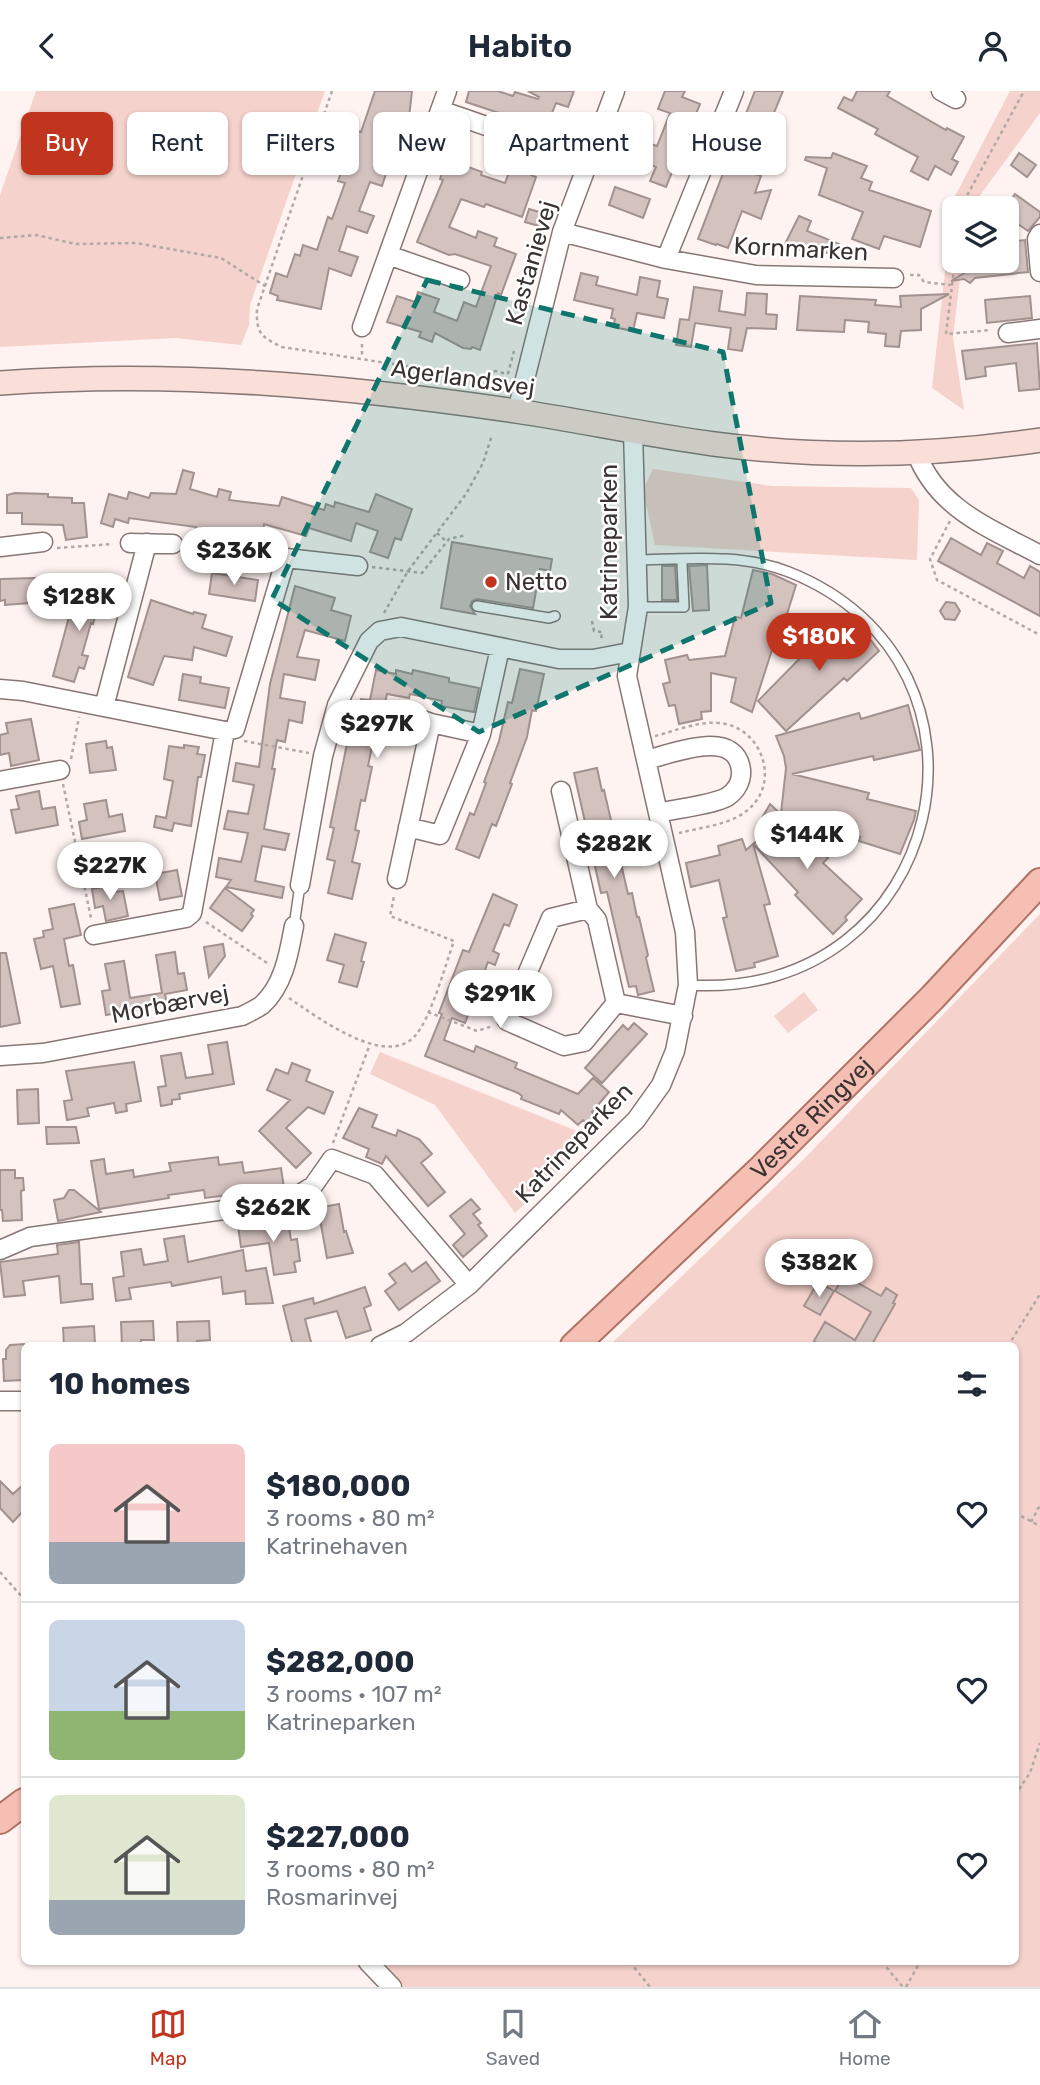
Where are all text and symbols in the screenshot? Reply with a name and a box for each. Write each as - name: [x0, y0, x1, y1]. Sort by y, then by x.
- icon: back: [28, 27, 66, 65]
- text: Habito: [468, 27, 572, 65]
- icon: person: [974, 27, 1012, 65]
- chip: Buy: [21, 112, 113, 175]
- chip: Rent: [127, 112, 228, 175]
- chip: Filters: [242, 112, 359, 175]
- chip: New: [373, 112, 470, 175]
- chip: Apartment: [484, 112, 653, 175]
- chip: House: [667, 112, 786, 175]
- map controls: [942, 196, 1019, 273]
- button: layers: [942, 196, 1019, 273]
- street label: Kastanievej: [500, 198, 562, 328]
- street label: Kornmarken: [733, 231, 869, 267]
- street label: Agerlandsvej: [389, 354, 537, 402]
- street label: Katrineparken: [595, 464, 623, 620]
- pin: $236K: [185, 527, 283, 587]
- text: $236K: [196, 536, 272, 564]
- place label: Netto: [505, 568, 568, 596]
- pin: $128K: [30, 573, 128, 633]
- marker: Netto: [483, 574, 499, 590]
- text: $128K: [43, 582, 115, 610]
- pin: $180K: [770, 613, 868, 673]
- text: $180K: [782, 622, 856, 650]
- pin: $297K: [328, 701, 426, 760]
- text: $297K: [340, 709, 414, 737]
- pin: $144K: [758, 811, 856, 871]
- text: $144K: [770, 820, 844, 848]
- pin: $282K: [565, 821, 663, 880]
- text: $282K: [576, 829, 652, 857]
- pin: $227K: [61, 843, 159, 902]
- text: $227K: [73, 851, 147, 879]
- pin: $291K: [451, 971, 549, 1030]
- street label: Morbærvej: [109, 979, 231, 1029]
- text: $291K: [464, 979, 536, 1007]
- street label: Vestre Ringvej: [745, 1052, 878, 1185]
- street label: Katrineparken: [510, 1077, 638, 1209]
- pin: $262K: [224, 1185, 322, 1244]
- text: $262K: [235, 1193, 311, 1221]
- pin: $382K: [770, 1239, 868, 1299]
- text: $382K: [781, 1248, 857, 1276]
- icon: filters: [953, 1365, 991, 1403]
- text: 10 homes: [49, 1366, 190, 1402]
- text: $180,000: [266, 1468, 411, 1504]
- icon: home: [105, 1472, 189, 1556]
- icon: heart: [953, 1495, 991, 1533]
- text: 3 rooms · 80 m²: [266, 1504, 435, 1532]
- text: Katrinehaven: [266, 1532, 408, 1560]
- text: $282,000: [266, 1644, 415, 1680]
- icon: home: [105, 1648, 189, 1732]
- icon: heart: [953, 1671, 991, 1709]
- text: 3 rooms · 107 m²: [266, 1680, 442, 1708]
- text: Katrineparken: [266, 1708, 416, 1736]
- text: $227,000: [266, 1819, 410, 1855]
- icon: home: [105, 1823, 189, 1907]
- icon: heart: [953, 1846, 991, 1884]
- text: 3 rooms · 80 m²: [266, 1855, 435, 1883]
- text: Rosmarinvej: [266, 1883, 398, 1911]
- tab: Map: [149, 2005, 187, 2070]
- tab: Saved: [486, 2005, 540, 2070]
- tab: Home: [839, 2005, 891, 2070]

